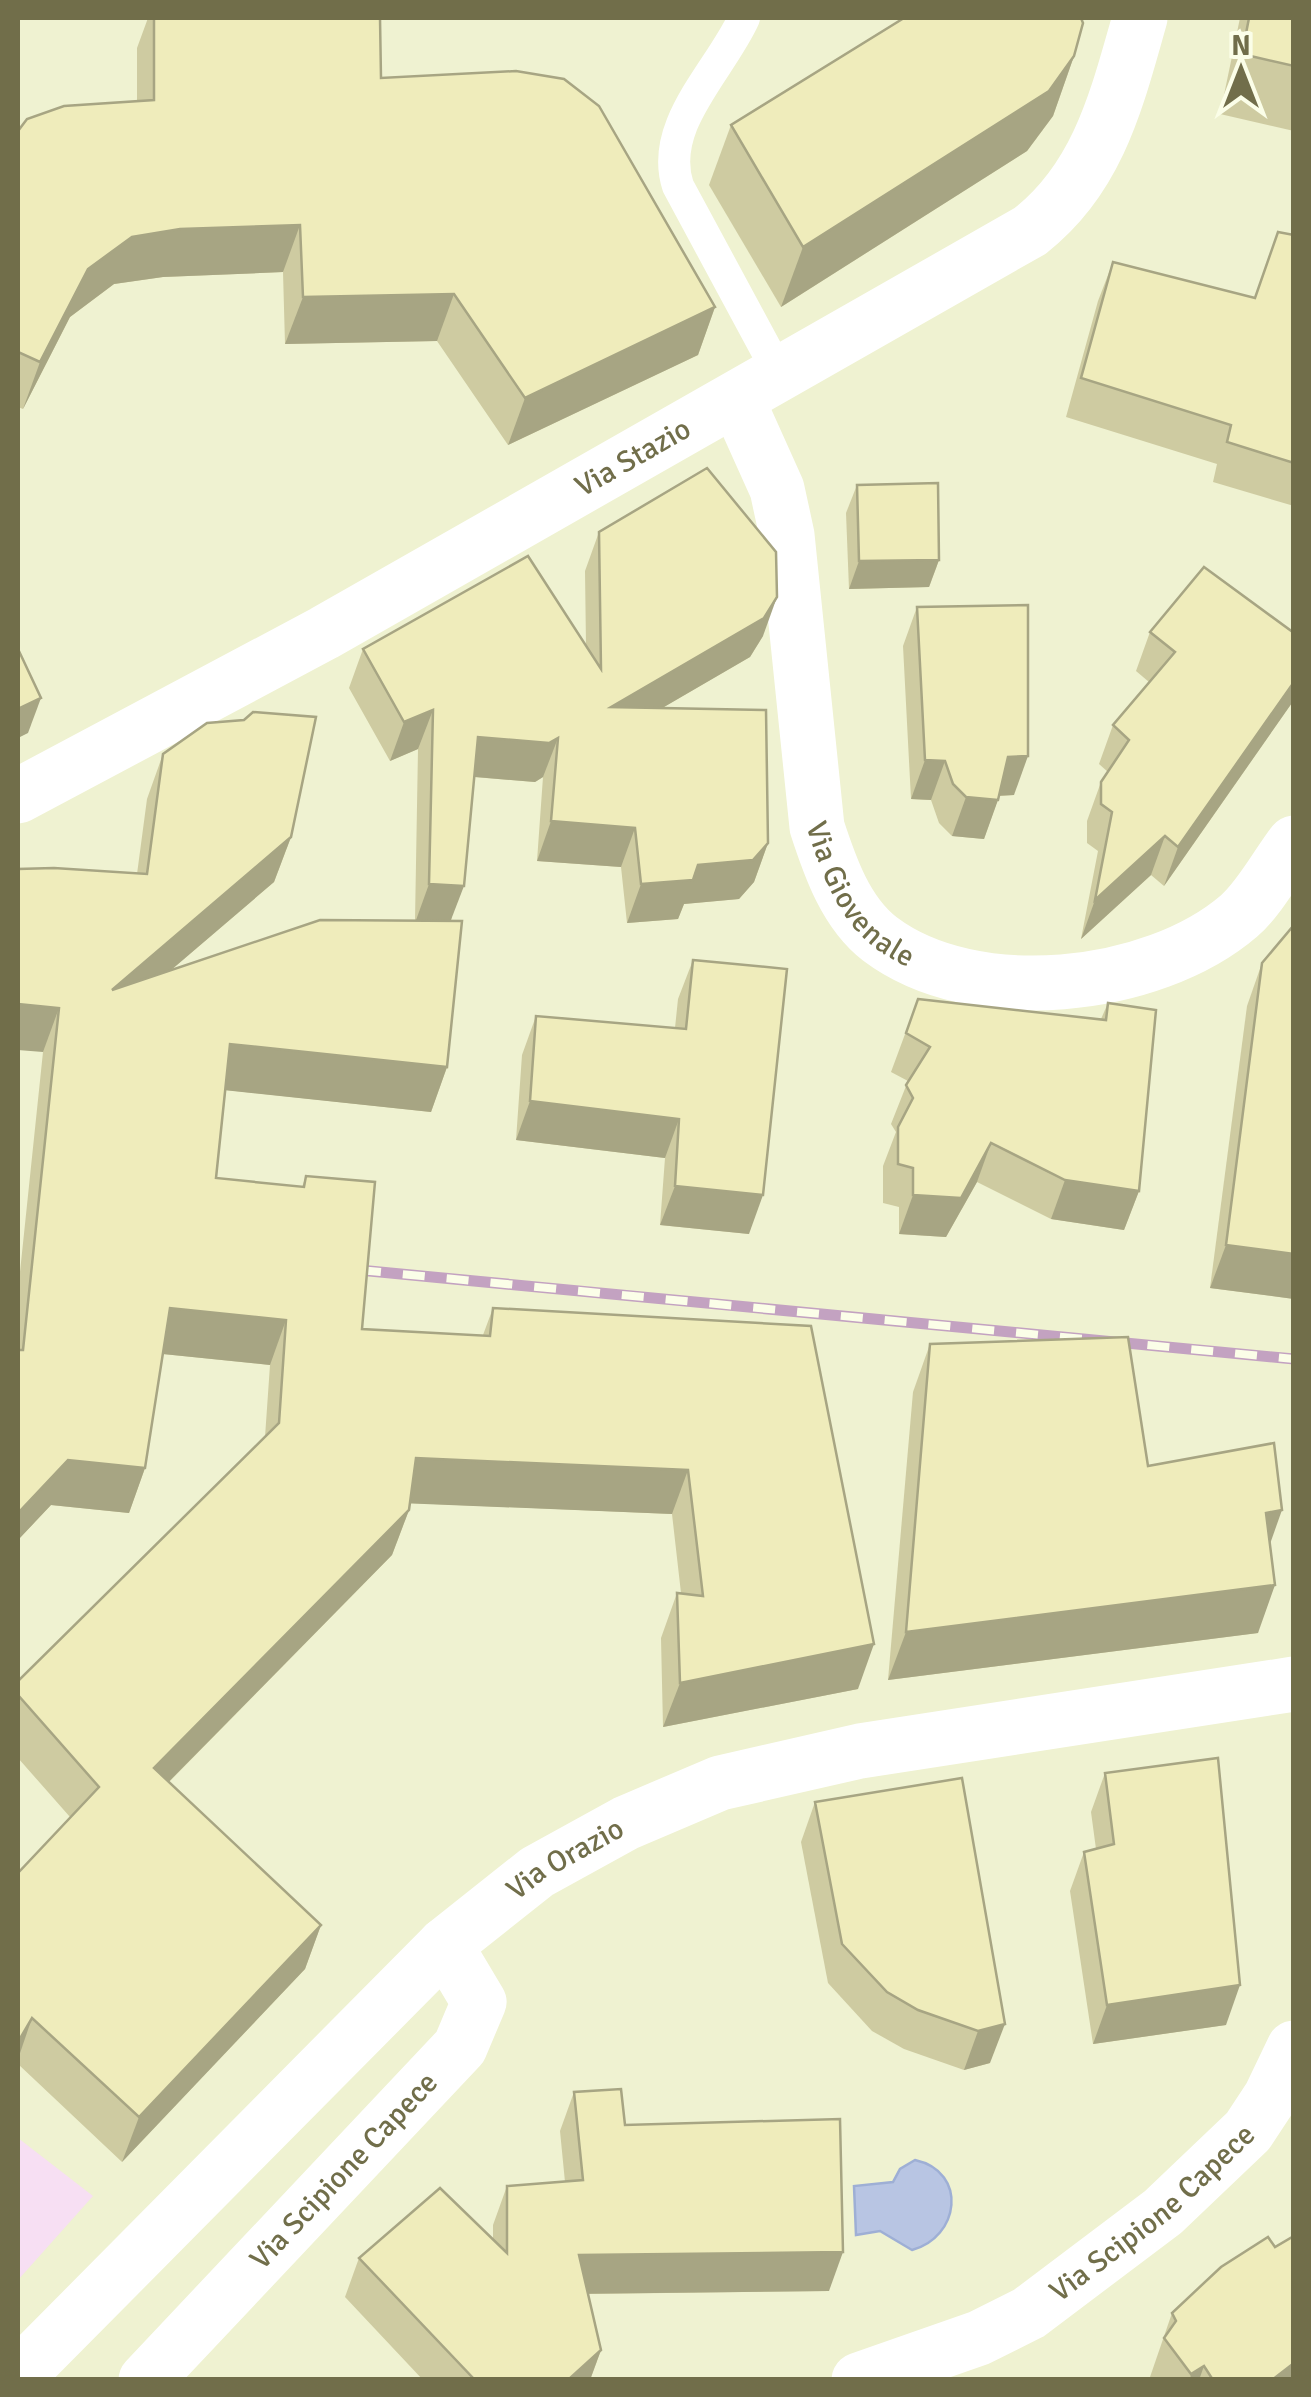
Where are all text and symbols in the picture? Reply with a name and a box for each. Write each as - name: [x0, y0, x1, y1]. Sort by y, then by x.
- north arrow: [1191, 20, 1291, 120]
- text: N: [1231, 29, 1251, 63]
- street label: Via Stazio: [569, 410, 697, 505]
- street label: Via Giovenale: [797, 817, 921, 976]
- street label: Via Orazio: [499, 1810, 630, 1908]
- street label: Via Scipione Capece: [242, 2065, 446, 2277]
- street label: Via Scipione Capece: [1042, 2116, 1263, 2310]

